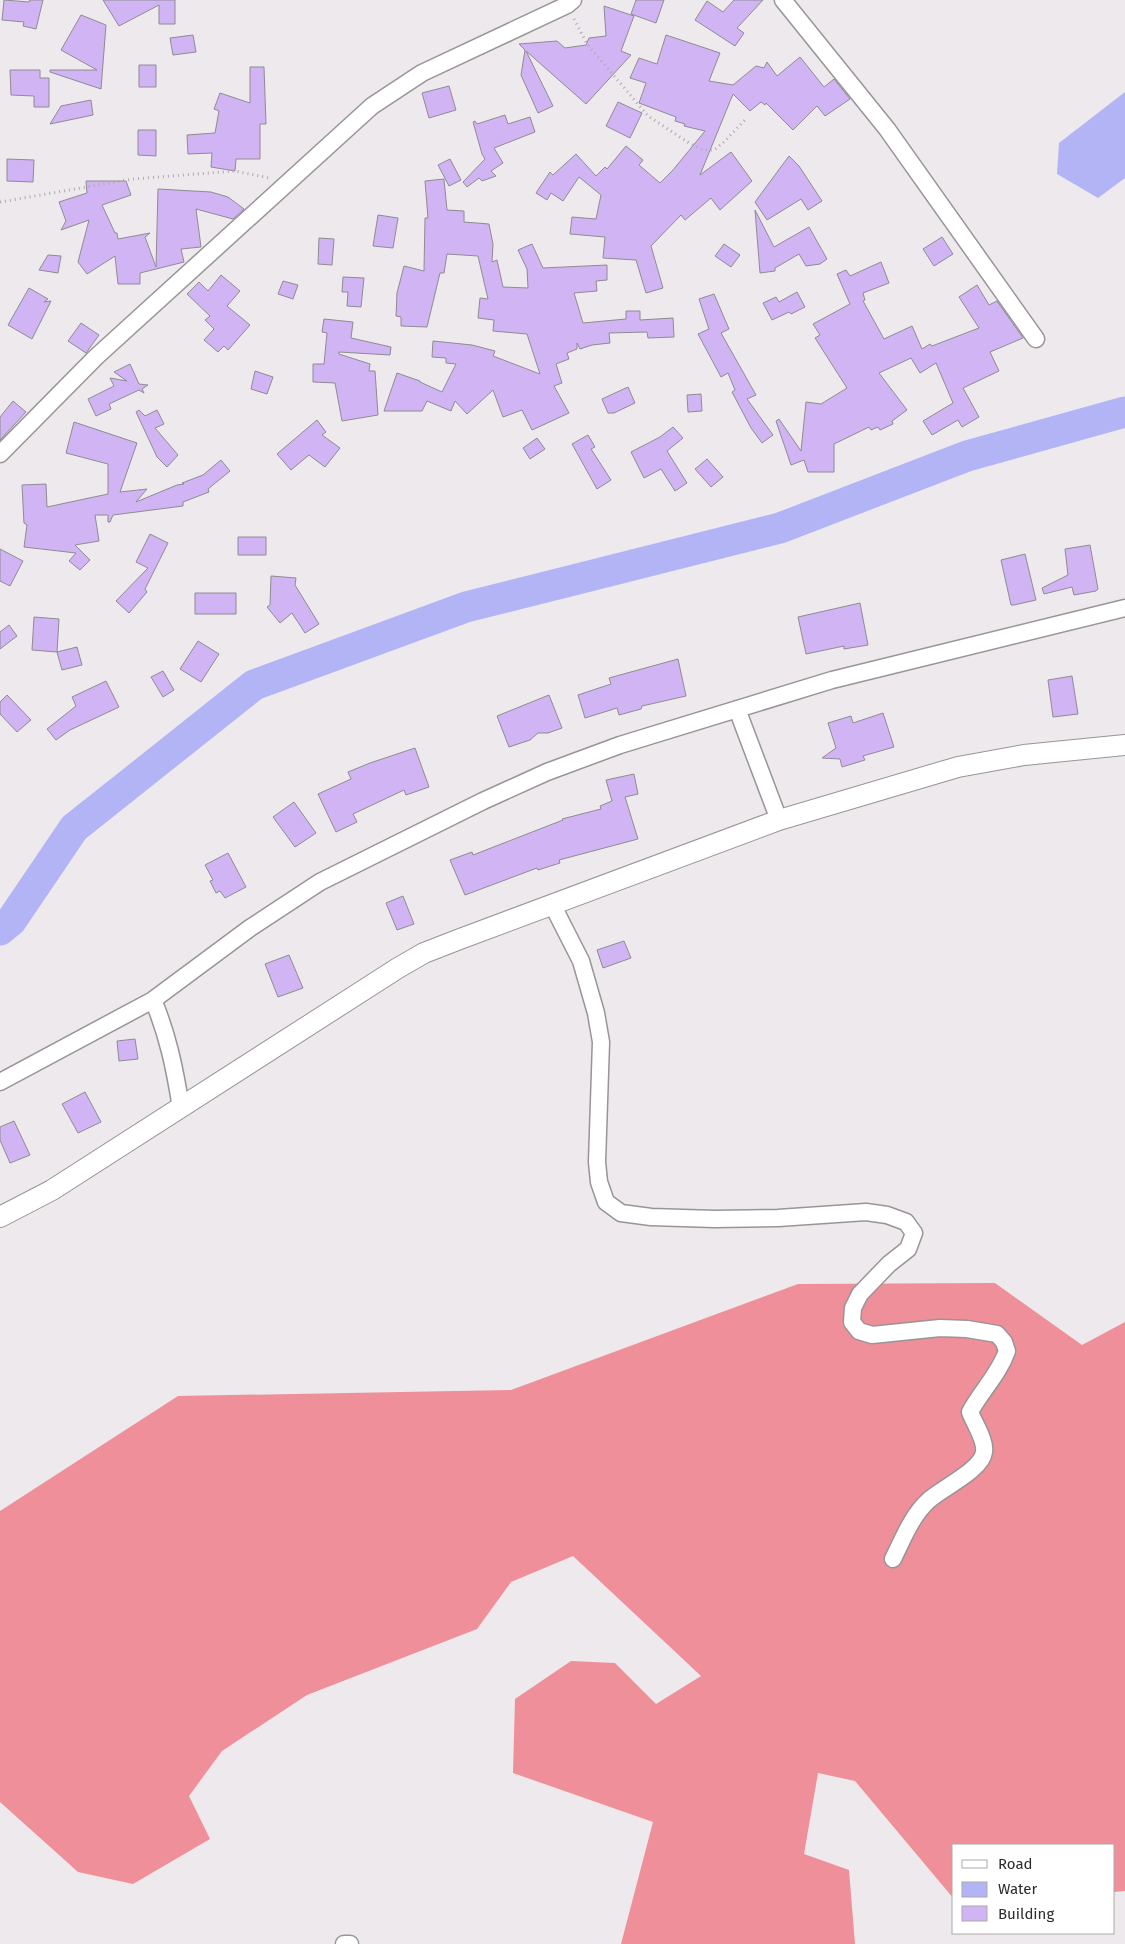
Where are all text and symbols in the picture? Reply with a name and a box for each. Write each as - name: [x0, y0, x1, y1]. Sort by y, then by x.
- legend: [952, 1844, 1115, 1934]
- text: Road: [998, 1855, 1033, 1873]
- text: Water: [998, 1880, 1037, 1898]
- text: Building: [998, 1905, 1054, 1923]

